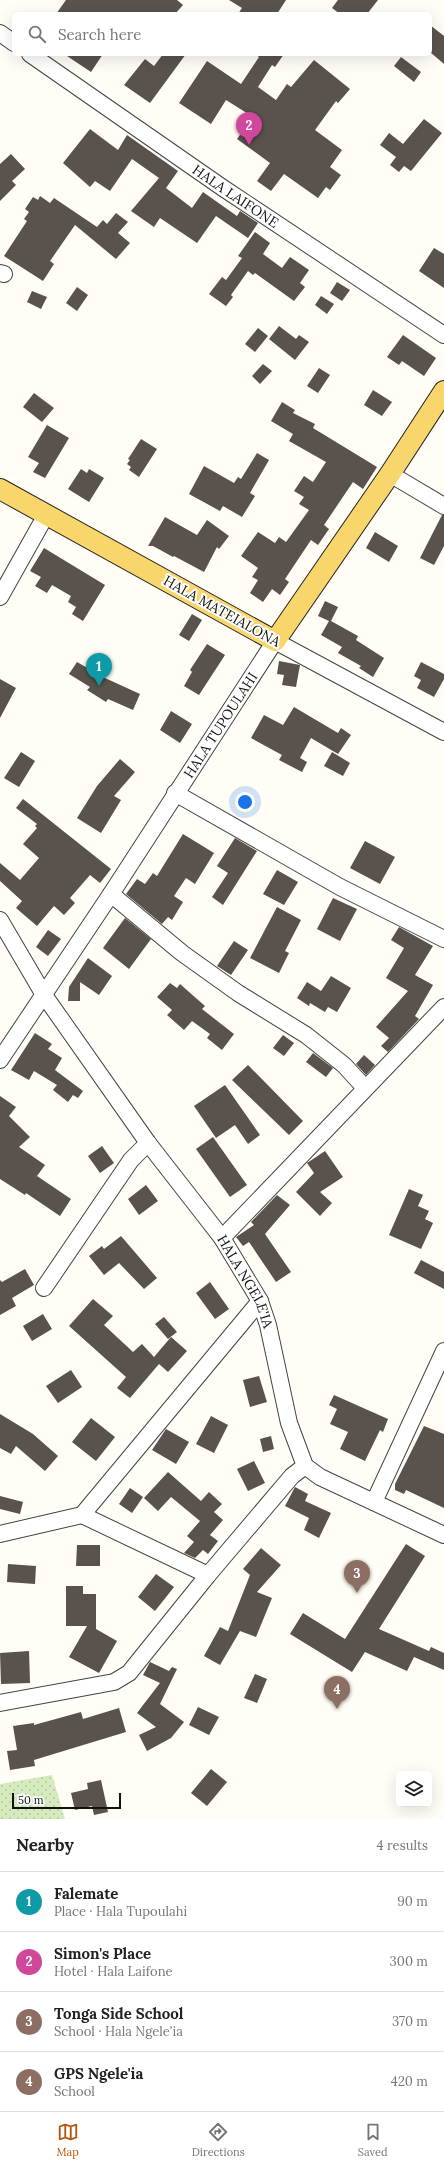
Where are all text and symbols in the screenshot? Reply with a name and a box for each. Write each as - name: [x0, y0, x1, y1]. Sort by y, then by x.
- search box: [12, 12, 432, 56]
- icon: search: [26, 23, 48, 45]
- text: Search here: [58, 25, 141, 44]
- pin: 2: [236, 112, 262, 145]
- street label: HALA LAIFONE: [189, 161, 282, 232]
- street label: HALA MATEIALONA: [160, 571, 284, 651]
- pin: 1: [86, 653, 112, 686]
- street label: HALA TUPOULAHI: [180, 669, 261, 781]
- your location: [235, 792, 255, 812]
- street label: HALA NGELE'IA: [213, 1232, 277, 1331]
- pin: 3: [344, 1560, 370, 1593]
- pin: 4: [324, 1676, 350, 1709]
- map controls: [396, 1771, 432, 1807]
- button: layers: [396, 1771, 432, 1807]
- scale bar: [12, 1791, 121, 1810]
- text: 50 m: [18, 1793, 44, 1807]
- text: Nearby: [16, 1834, 74, 1856]
- text: 4 results: [377, 1837, 428, 1854]
- text: Falemate: [54, 1884, 118, 1903]
- text: 1: [26, 1893, 32, 1910]
- text: 90 m: [397, 1893, 428, 1910]
- text: Place · Hala Tupoulahi: [54, 1903, 187, 1920]
- text: Simon's Place: [54, 1944, 151, 1963]
- text: 2: [26, 1953, 32, 1970]
- text: 300 m: [390, 1953, 428, 1970]
- text: Hotel · Hala Laifone: [54, 1963, 173, 1980]
- text: Tonga Side School: [54, 2004, 183, 2023]
- text: 3: [25, 2013, 33, 2030]
- text: 370 m: [392, 2013, 428, 2030]
- text: School · Hala Ngele'ia: [54, 2023, 183, 2040]
- text: GPS Ngele'ia: [54, 2064, 143, 2083]
- text: 4: [25, 2073, 33, 2090]
- text: 420 m: [391, 2073, 428, 2090]
- text: School: [54, 2083, 95, 2100]
- tab: Map: [56, 2121, 79, 2159]
- tab: Directions: [192, 2121, 245, 2159]
- tab: Saved: [358, 2121, 388, 2159]

